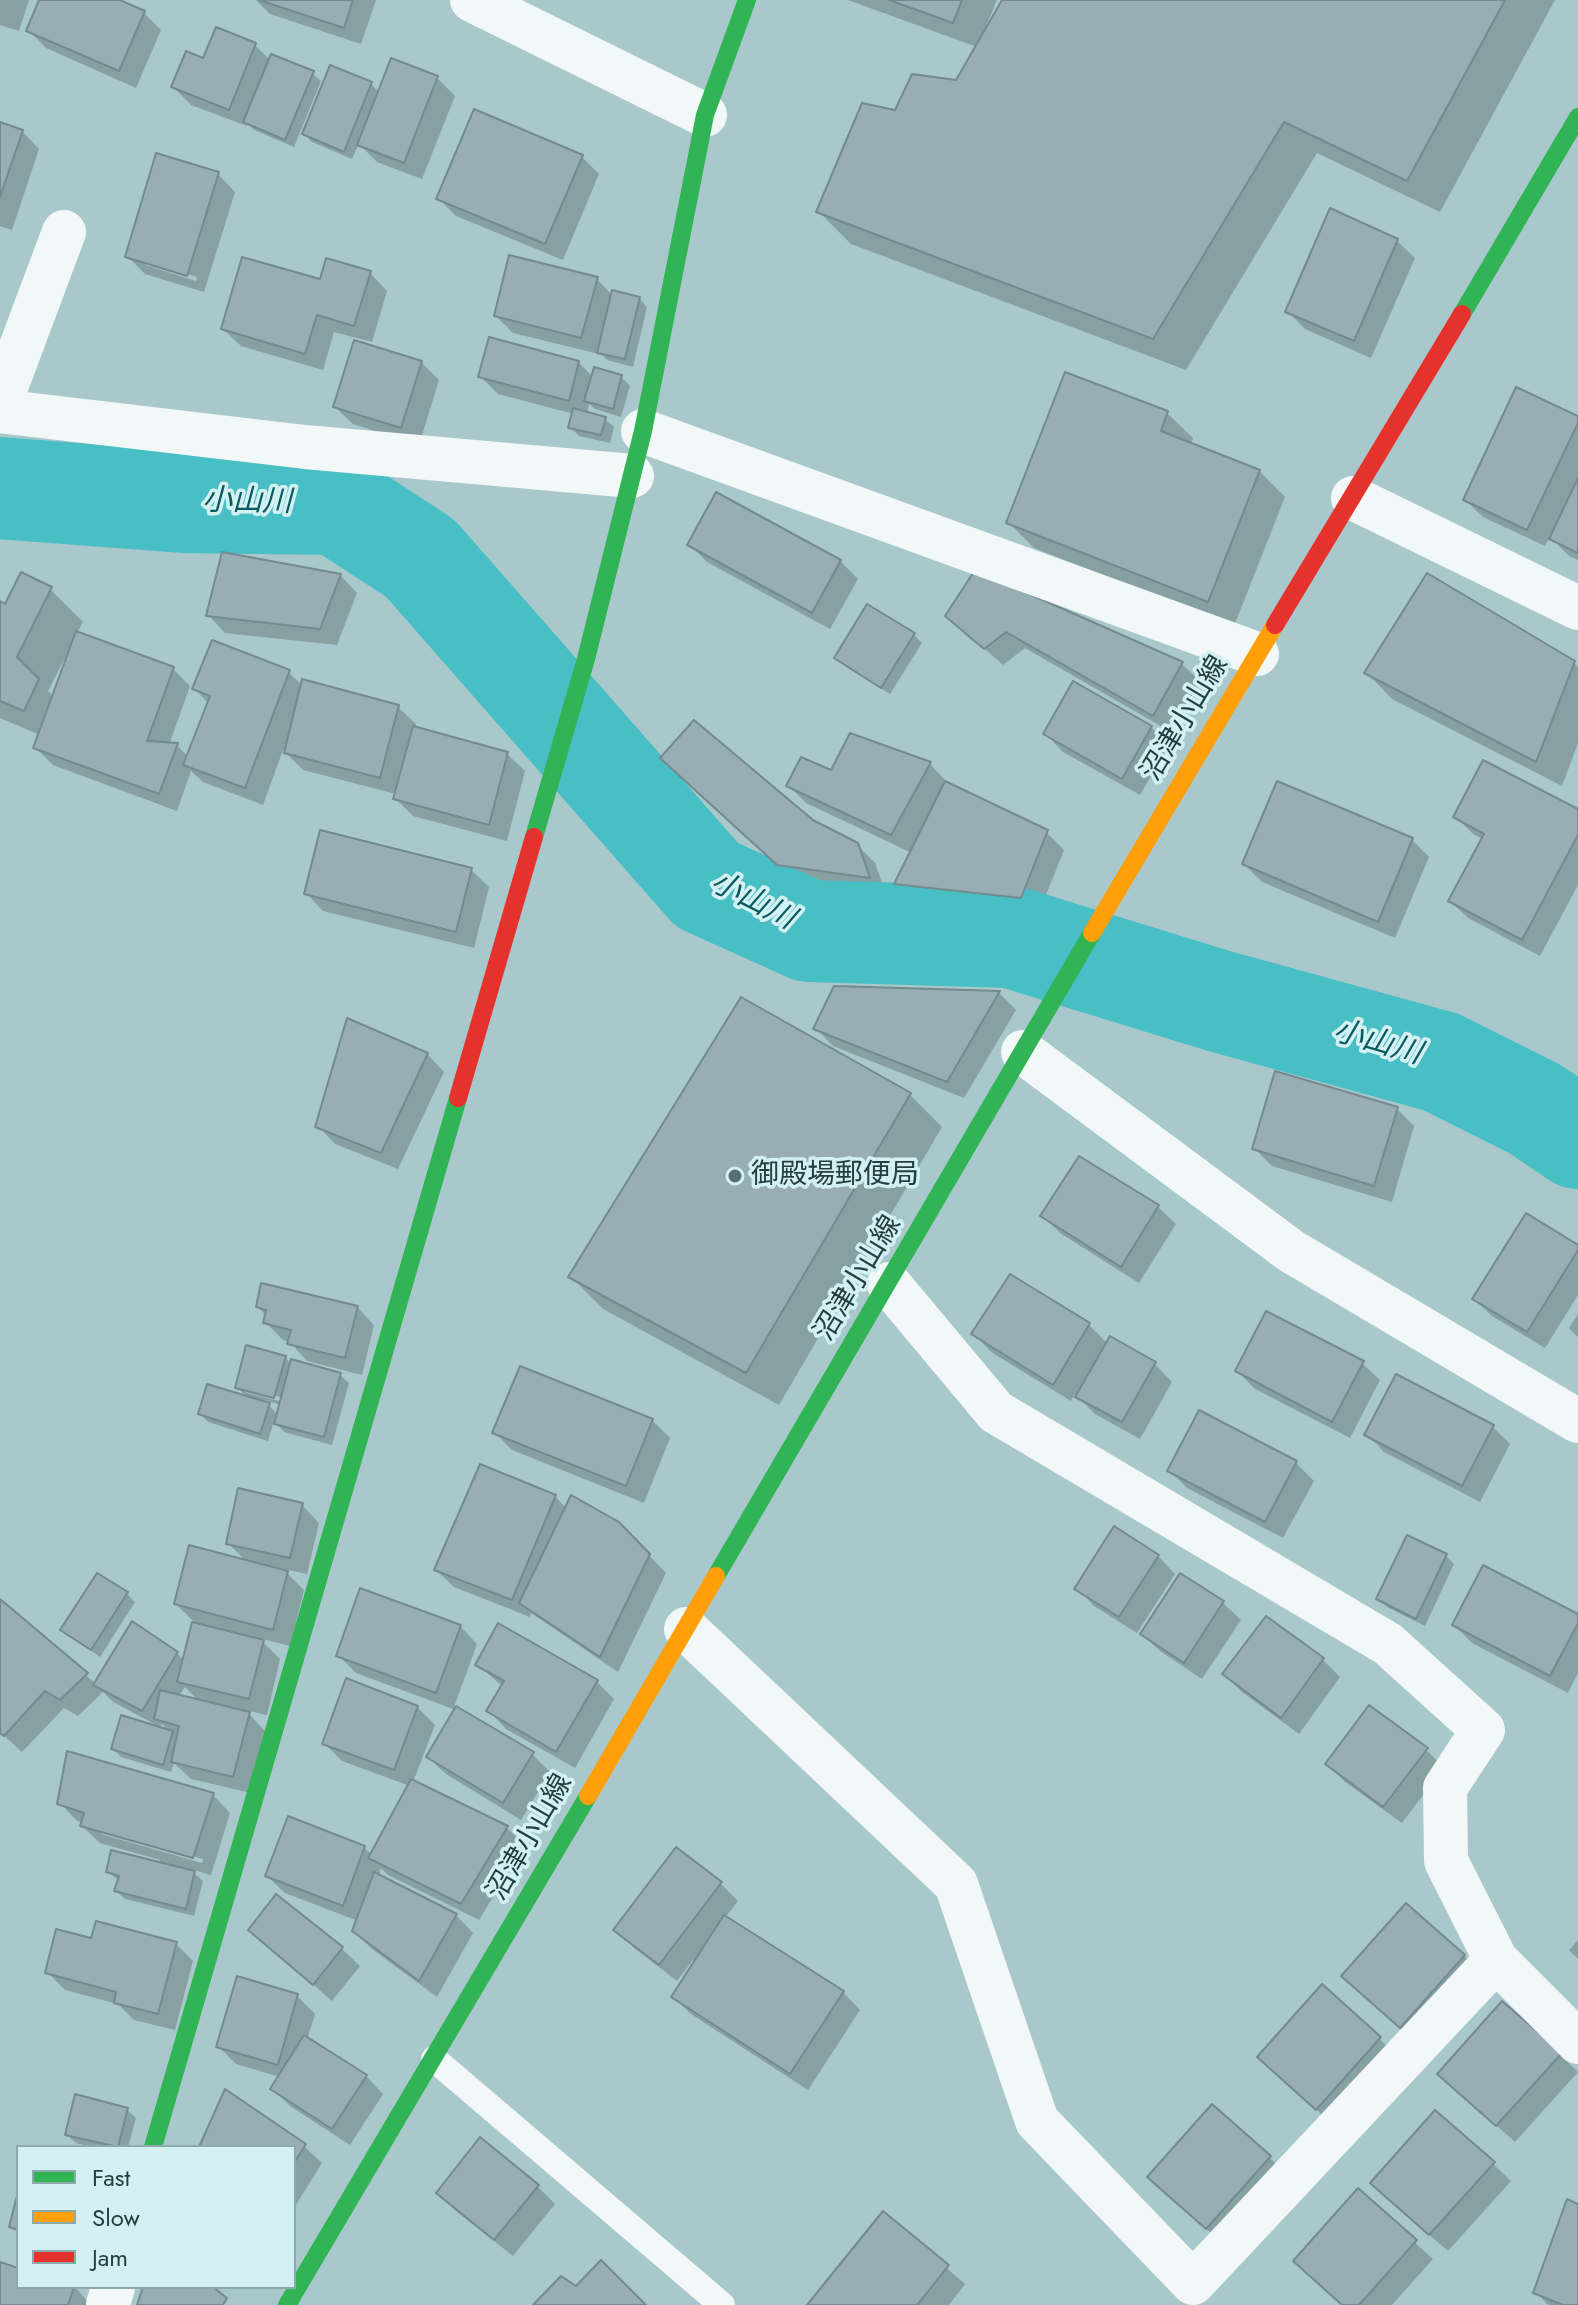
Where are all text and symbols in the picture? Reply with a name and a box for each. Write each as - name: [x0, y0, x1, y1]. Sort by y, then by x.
- water label: 小山川: [202, 484, 292, 522]
- street label: 沼津小山線: [1136, 650, 1236, 788]
- water label: 小山川: [704, 866, 800, 938]
- water label: 小山川: [1329, 1014, 1425, 1074]
- place label: 御殿場郵便局: [751, 1159, 919, 1193]
- marker: 御殿場郵便局: [726, 1167, 744, 1185]
- street label: 沼津小山線: [809, 1210, 909, 1348]
- street label: 沼津小山線: [481, 1769, 581, 1907]
- legend: [16, 2145, 296, 2289]
- text: Fast: [92, 2160, 130, 2195]
- text: Slow: [92, 2200, 140, 2235]
- text: Jam: [92, 2240, 128, 2275]

